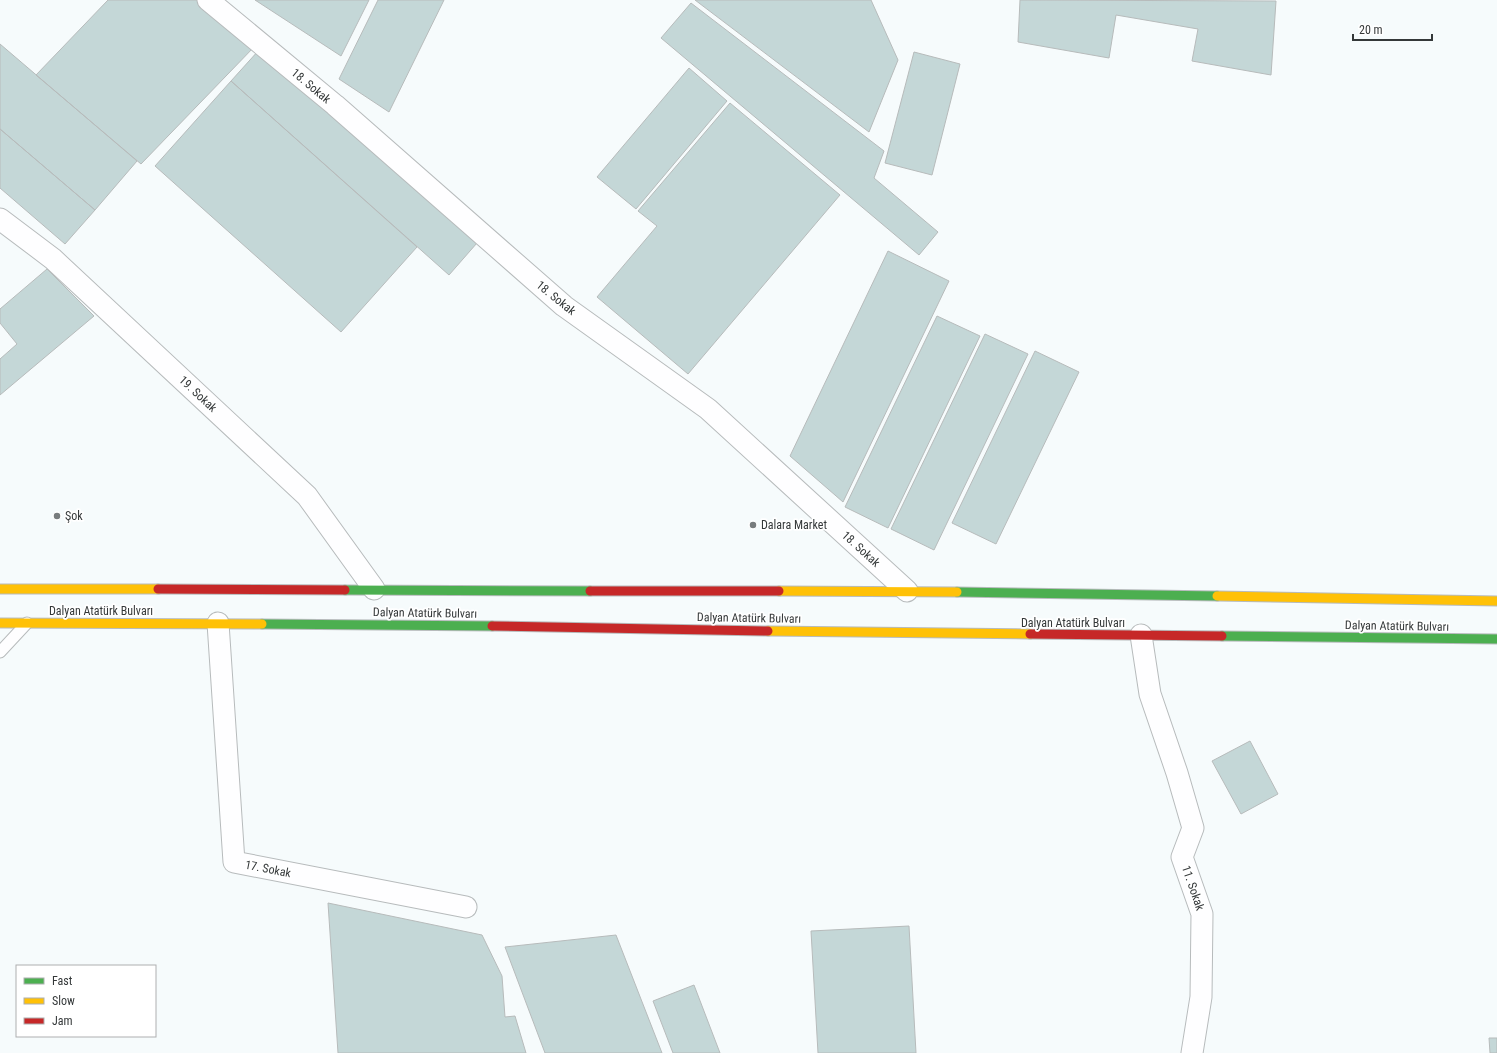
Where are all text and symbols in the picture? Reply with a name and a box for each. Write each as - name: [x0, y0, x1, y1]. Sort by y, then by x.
- scale bar: [1353, 16, 1432, 42]
- text: 20 m: [1359, 23, 1383, 37]
- street label: 18. Sokak: [289, 66, 334, 107]
- street label: 18. Sokak: [533, 278, 579, 318]
- street label: 19. Sokak: [176, 373, 220, 415]
- place label: Şok: [65, 509, 83, 523]
- marker: Şok: [52, 511, 62, 521]
- place label: Dalara Market: [761, 518, 827, 532]
- marker: Dalara Market: [748, 520, 758, 530]
- street label: 18. Sokak: [839, 528, 883, 570]
- street label: Dalyan Atatürk Bulvarı: [49, 604, 153, 618]
- street label: Dalyan Atatürk Bulvarı: [373, 605, 477, 621]
- street label: Dalyan Atatürk Bulvarı: [697, 610, 801, 626]
- street label: Dalyan Atatürk Bulvarı: [1021, 616, 1125, 630]
- street label: Dalyan Atatürk Bulvarı: [1345, 618, 1449, 634]
- street label: 17. Sokak: [244, 858, 293, 880]
- street label: 11. Sokak: [1179, 864, 1207, 913]
- legend: [16, 965, 156, 1037]
- text: Fast: [52, 974, 73, 988]
- text: Slow: [52, 994, 75, 1008]
- text: Jam: [52, 1014, 73, 1028]

